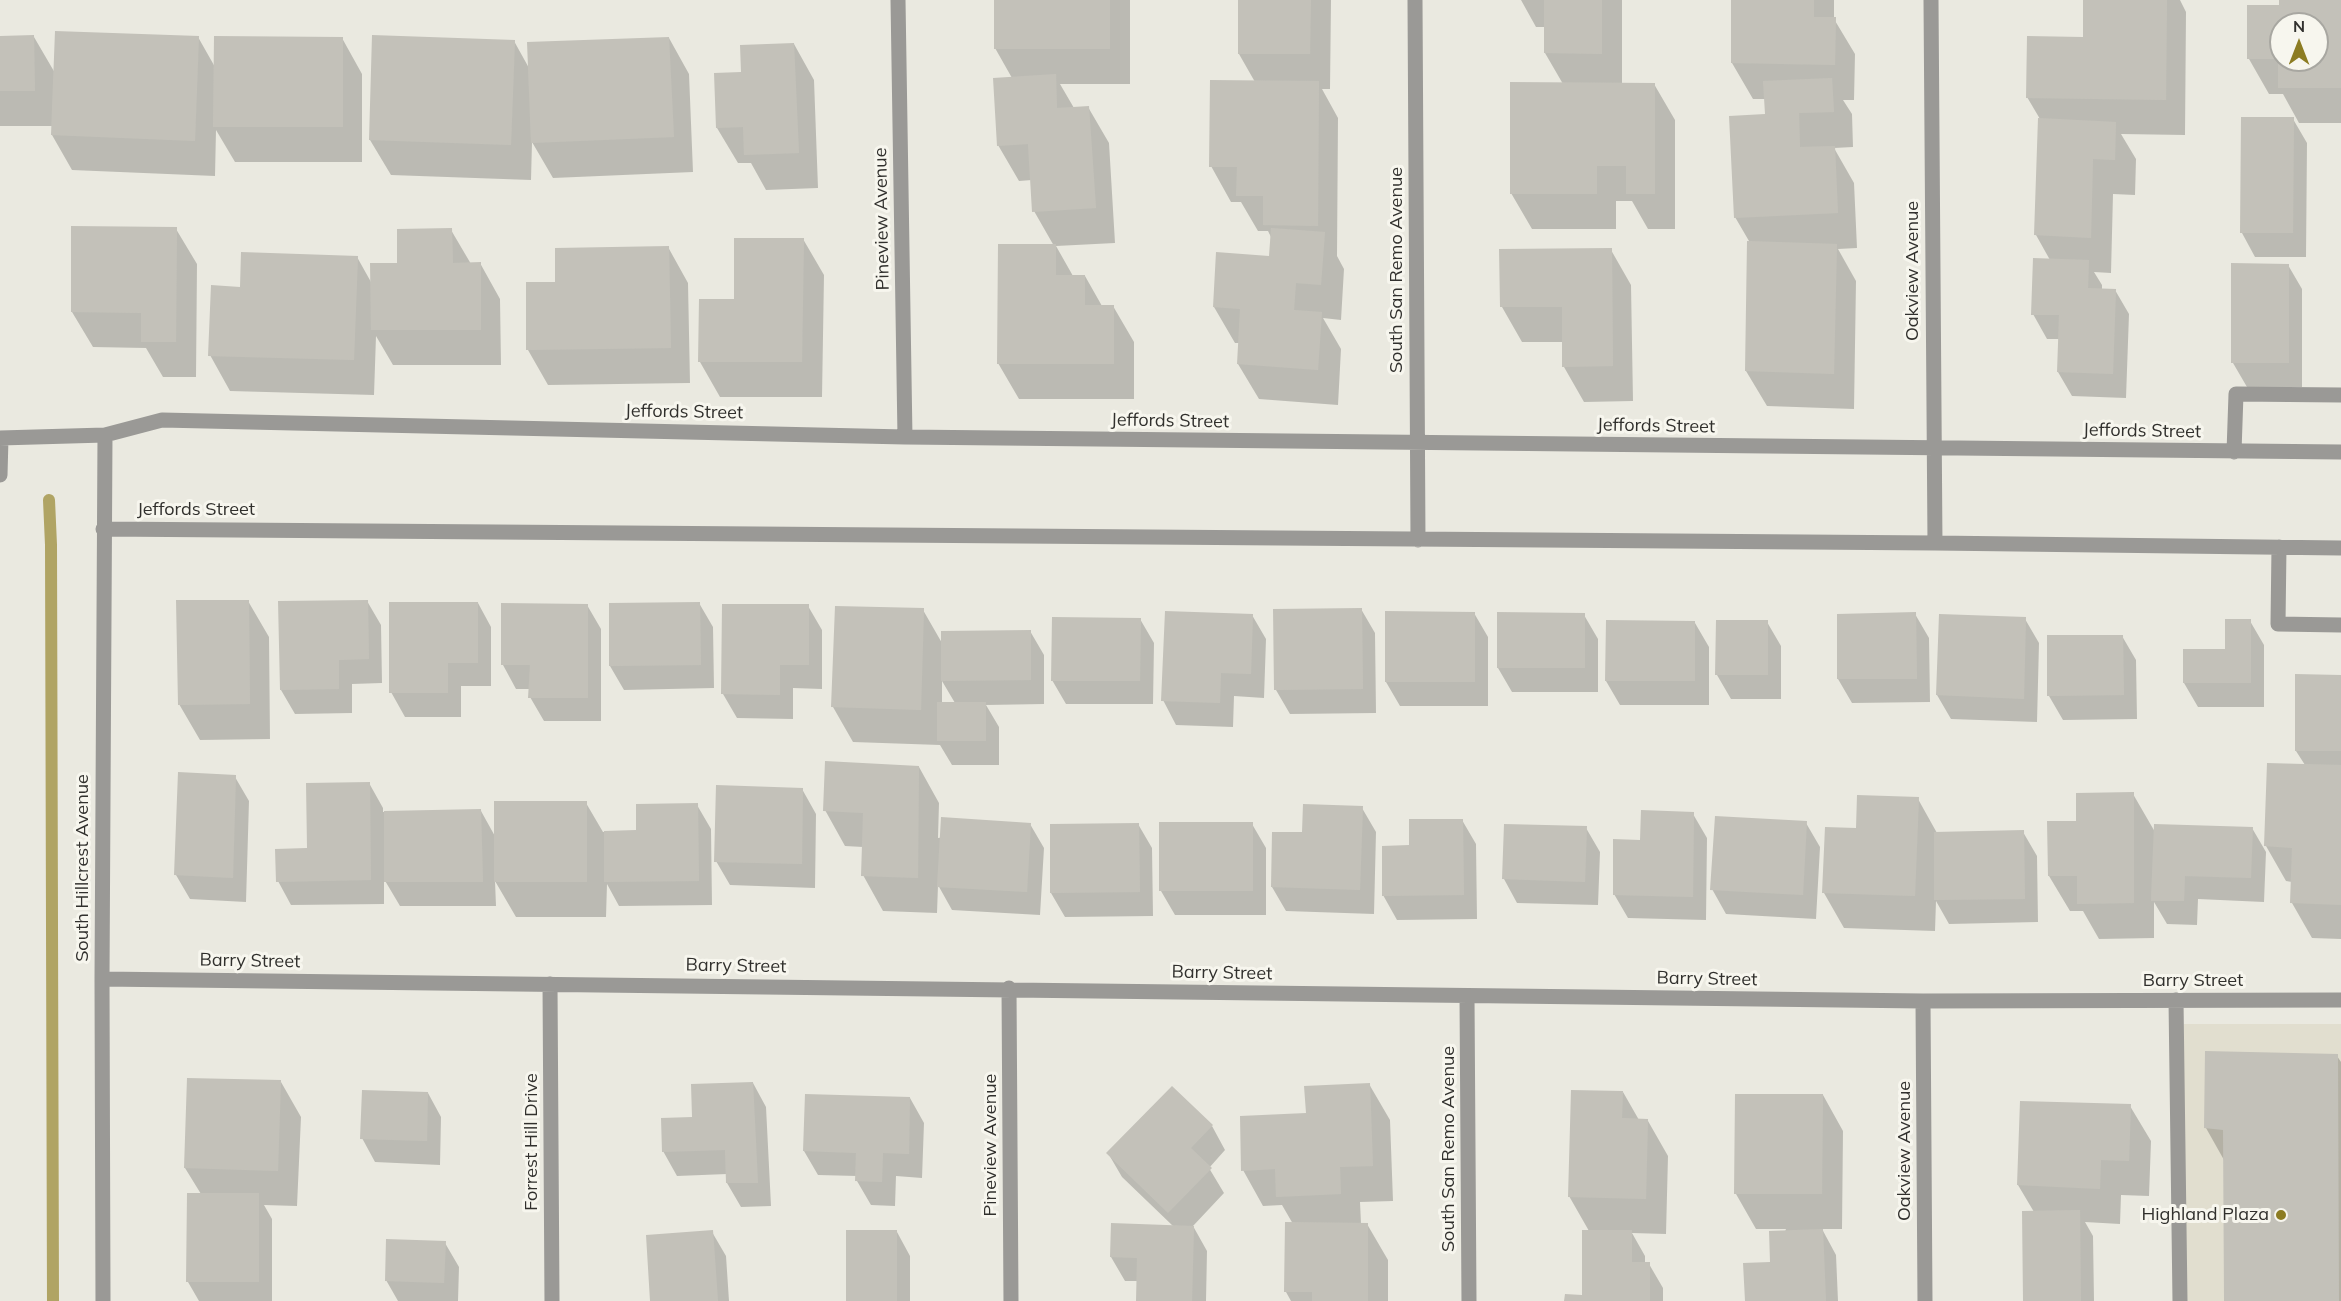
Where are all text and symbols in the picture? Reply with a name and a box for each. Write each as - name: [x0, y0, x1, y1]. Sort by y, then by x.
- north arrow: [2269, 12, 2329, 72]
- text: N: [2293, 16, 2305, 36]
- street label: Pineview Avenue: [870, 147, 894, 291]
- street label: South San Remo Avenue: [1386, 167, 1408, 373]
- street label: Oakview Avenue: [1902, 201, 1924, 341]
- street label: Jeffords Street: [625, 400, 743, 424]
- street label: Jeffords Street: [1111, 409, 1229, 433]
- street label: Jeffords Street: [1597, 414, 1715, 438]
- street label: Jeffords Street: [2083, 419, 2201, 443]
- street label: Jeffords Street: [137, 499, 255, 521]
- street label: South Hillcrest Avenue: [72, 774, 94, 962]
- street label: Barry Street: [199, 949, 301, 973]
- street label: Barry Street: [685, 954, 787, 978]
- street label: Barry Street: [1171, 961, 1273, 985]
- street label: Barry Street: [1656, 967, 1758, 991]
- street label: Barry Street: [2143, 970, 2243, 992]
- street label: South San Remo Avenue: [1438, 1046, 1460, 1252]
- street label: Forrest Hill Drive: [521, 1073, 543, 1211]
- street label: Pineview Avenue: [980, 1074, 1002, 1216]
- street label: Oakview Avenue: [1894, 1081, 1916, 1221]
- place label: Highland Plaza: [2142, 1204, 2269, 1226]
- marker: Highland Plaza: [2274, 1208, 2288, 1222]

